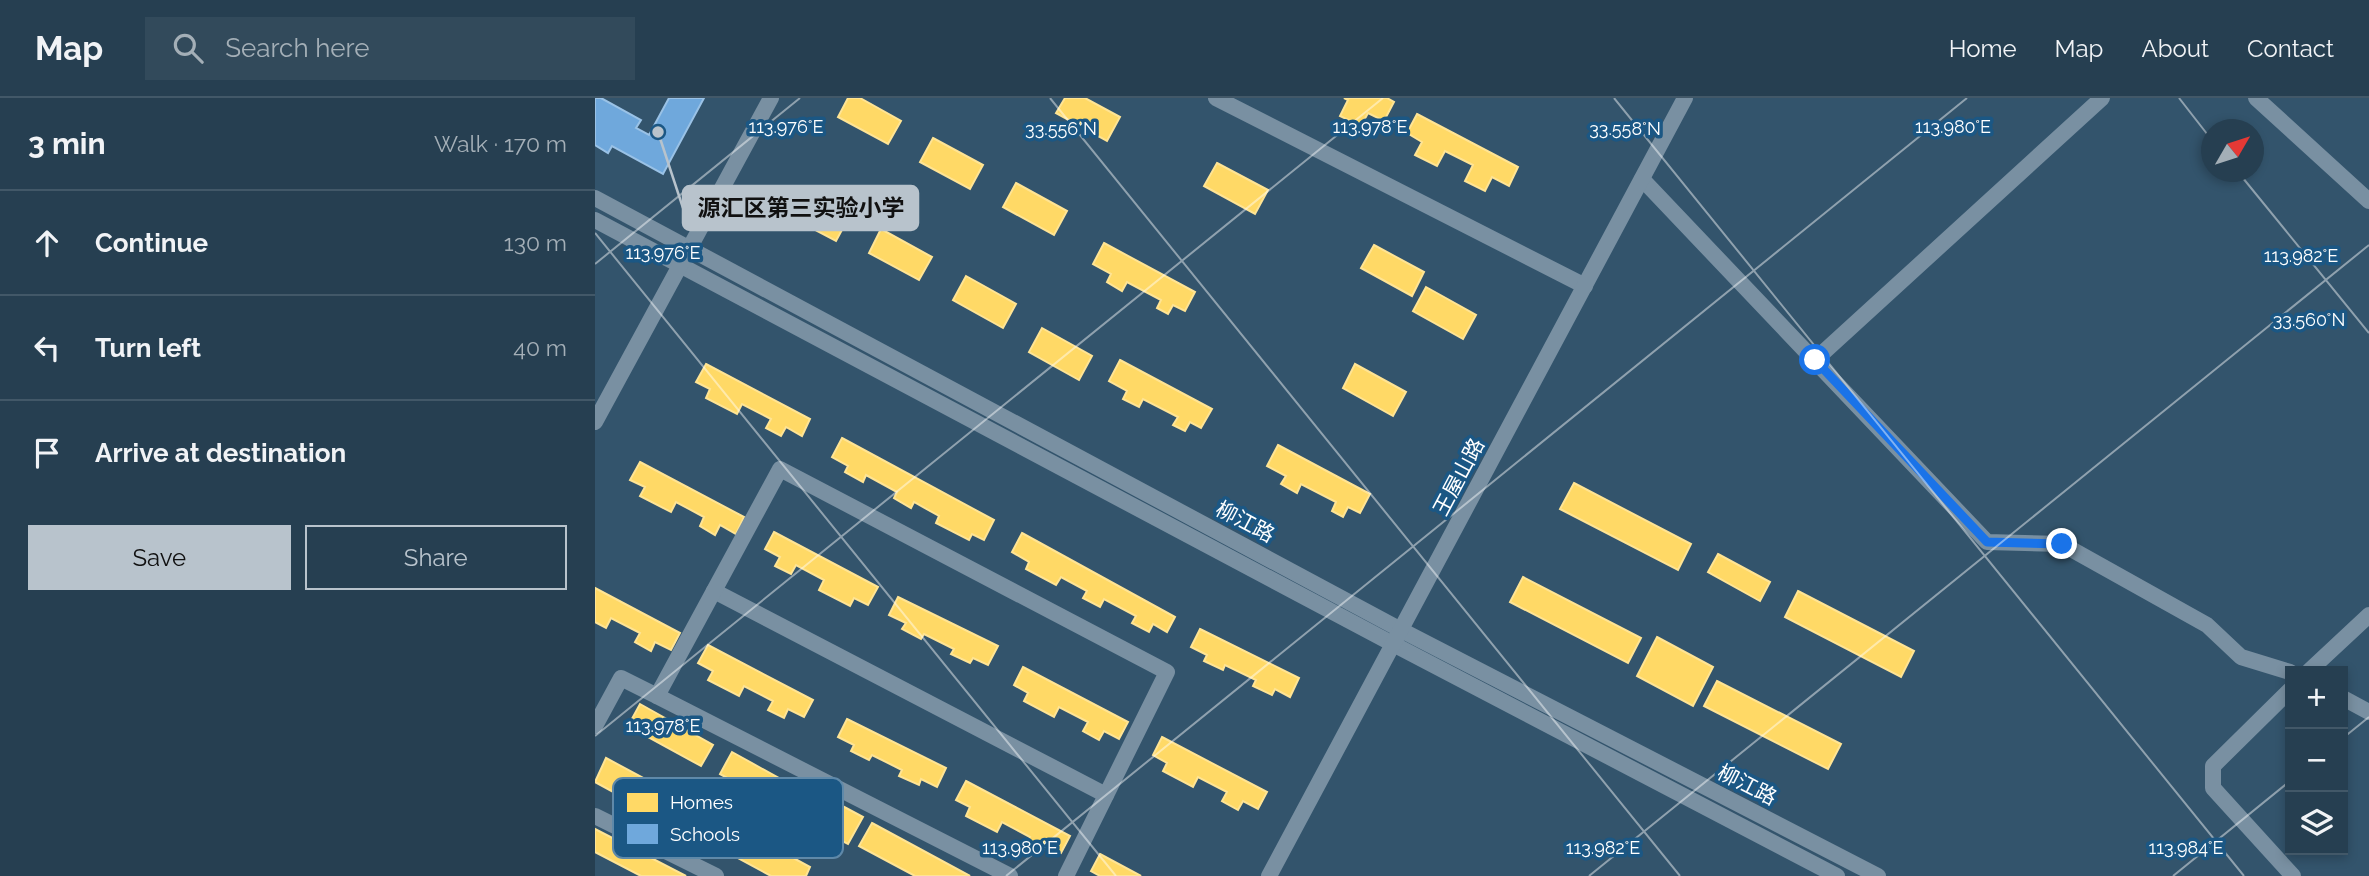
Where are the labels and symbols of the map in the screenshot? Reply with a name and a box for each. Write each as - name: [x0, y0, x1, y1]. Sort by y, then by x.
- text: 113.976°E: [748, 116, 824, 137]
- text: 113.978°E: [1333, 116, 1407, 137]
- text: 113.980°E: [1915, 116, 1991, 137]
- text: 33.556°N: [1025, 118, 1097, 139]
- text: 33.558°N: [1589, 118, 1661, 139]
- north arrow: [2201, 119, 2264, 182]
- callout: 源汇区第三实验小学: [683, 186, 918, 230]
- text: 源汇区第三实验小学: [698, 194, 905, 221]
- text: 113.976°E: [625, 242, 701, 263]
- text: 113.982°E: [2264, 245, 2338, 266]
- text: 33.560°N: [2273, 309, 2345, 330]
- route start: [1799, 344, 1830, 375]
- street label: 王屋山路: [1428, 434, 1489, 520]
- street label: 柳江路: [1212, 496, 1279, 547]
- route end: [2046, 528, 2077, 559]
- text: 113.978°E: [626, 715, 700, 736]
- street label: 柳江路: [1713, 759, 1781, 810]
- legend: [613, 778, 843, 858]
- text: Homes: [670, 791, 733, 813]
- text: Schools: [670, 823, 740, 845]
- text: 113.980°E: [982, 837, 1058, 858]
- text: 113.982°E: [1566, 837, 1640, 858]
- text: 113.984°E: [2148, 837, 2224, 858]

